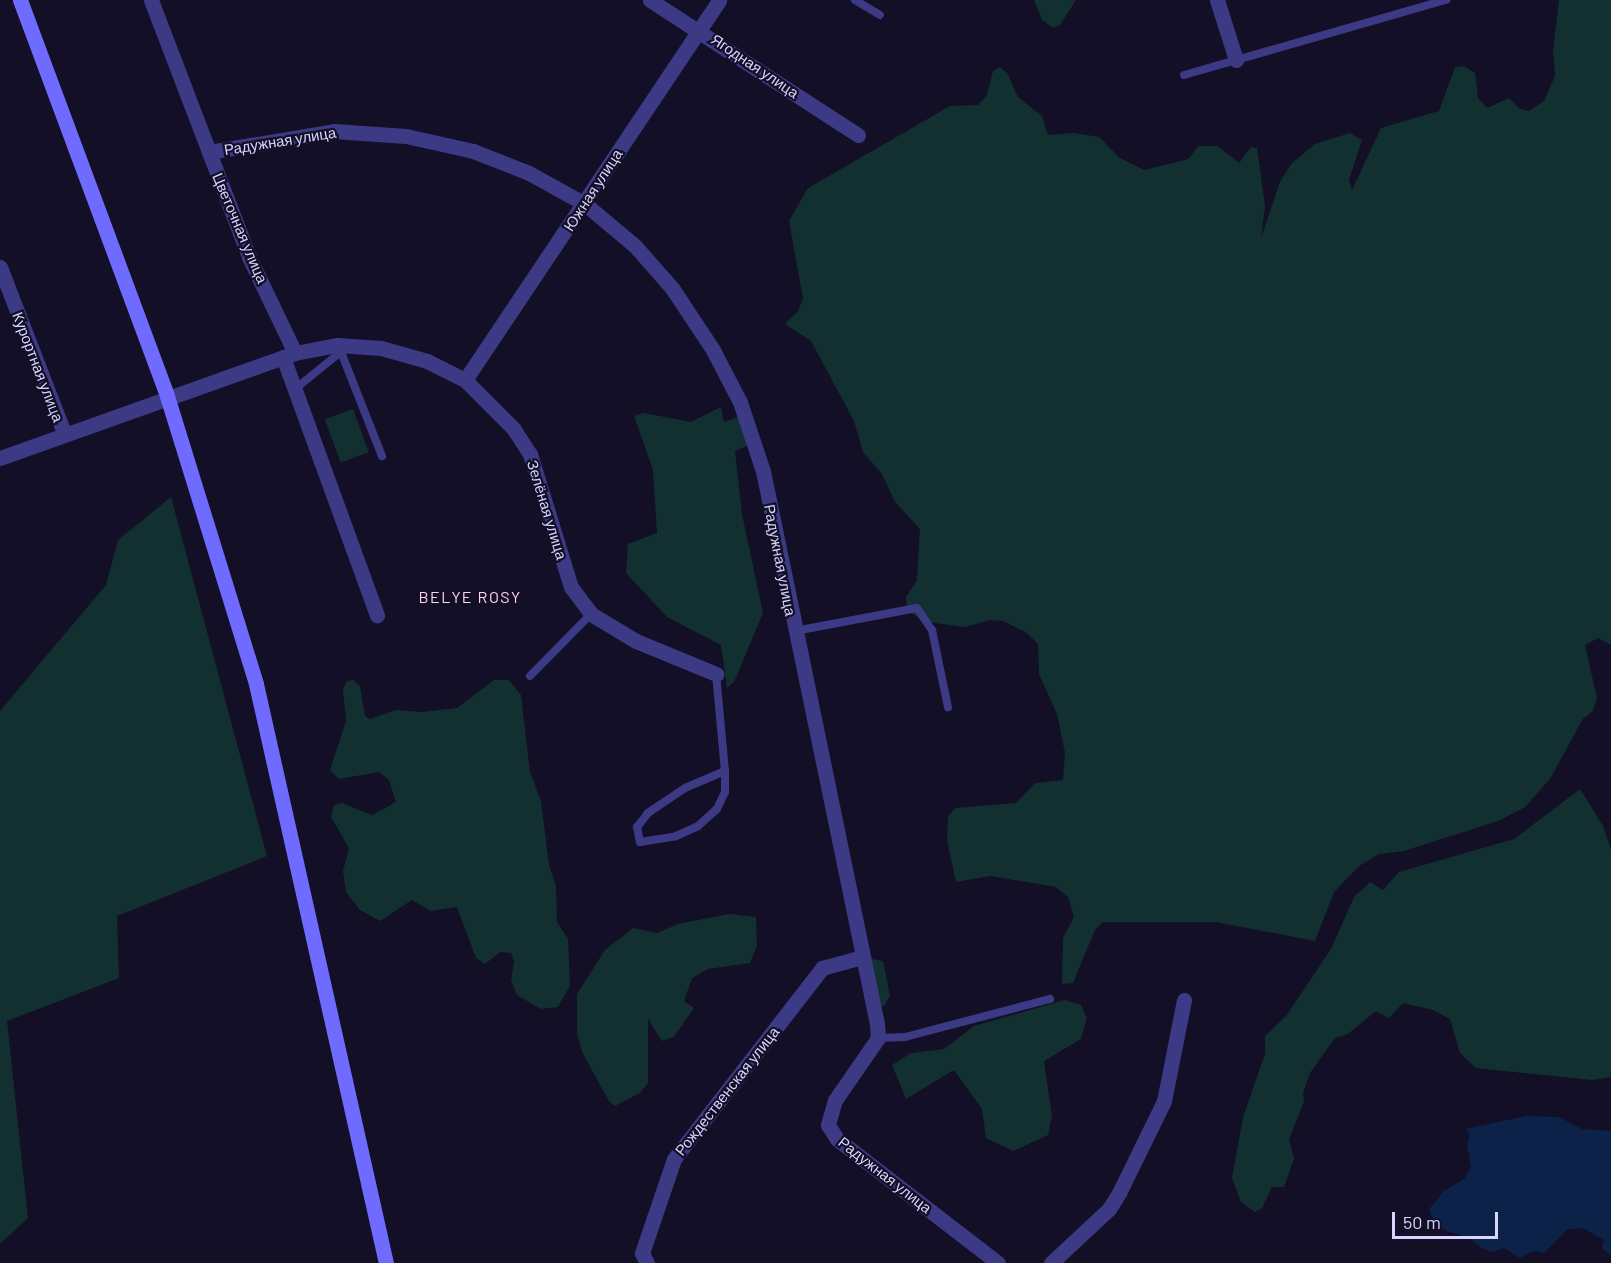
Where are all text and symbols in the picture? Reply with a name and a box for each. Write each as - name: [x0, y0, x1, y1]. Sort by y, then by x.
- street label: Ягодная улица: [708, 30, 802, 102]
- street label: Радужная улица: [223, 123, 337, 159]
- street label: Южная улица: [560, 146, 626, 234]
- street label: Цветочная улица: [209, 170, 271, 286]
- street label: Курортная улица: [9, 309, 67, 425]
- street label: Зелёная улица: [523, 458, 571, 562]
- street label: Радужная улица: [760, 503, 800, 617]
- district label: BELYE ROSY: [418, 587, 522, 607]
- street label: Рождественская улица: [671, 1023, 783, 1159]
- street label: Радужная улица: [835, 1133, 935, 1217]
- scale bar: [1395, 1200, 1502, 1238]
- text: 50 m: [1403, 1211, 1441, 1233]

